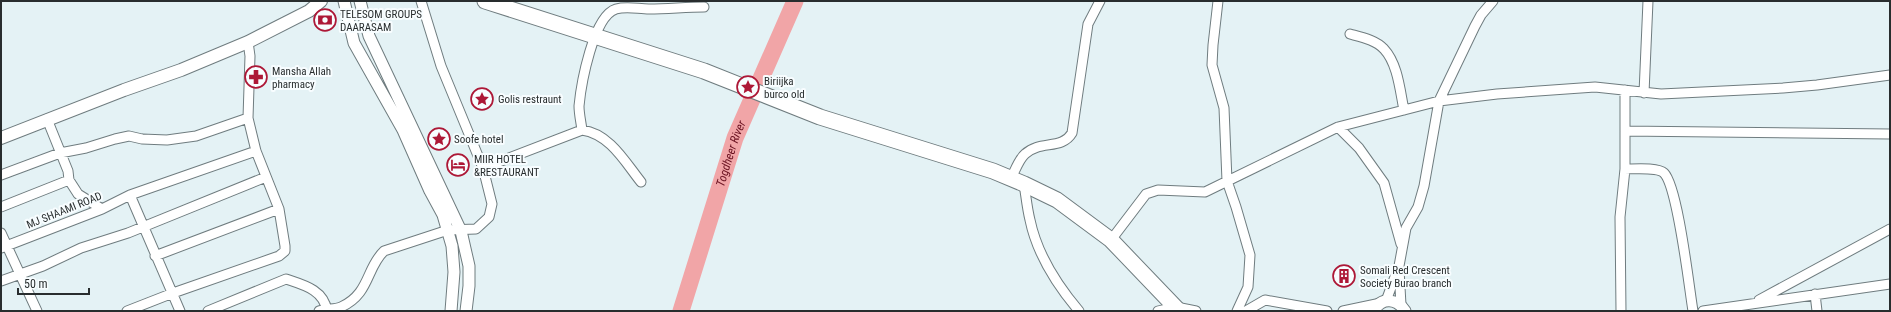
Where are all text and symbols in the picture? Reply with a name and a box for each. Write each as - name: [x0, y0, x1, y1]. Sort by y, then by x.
- bank icon: TELESOM GROUPS DAARASAM: [312, 7, 338, 33]
- place label: TELESOM GROUPS DAARASAM: [340, 8, 422, 34]
- pharmacy icon: Mansha Allah pharmacy: [243, 64, 269, 90]
- place label: Mansha Allah pharmacy: [272, 65, 331, 91]
- place icon: Biriijka burco old: [735, 74, 761, 100]
- place label: Biriijka burco old: [764, 75, 805, 101]
- place icon: Golis restraunt: [469, 86, 495, 112]
- place label: Golis restraunt: [498, 93, 562, 106]
- water label: Togdheer River: [713, 118, 749, 188]
- place icon: Soofe hotel: [426, 126, 452, 152]
- place label: Soofe hotel: [454, 133, 504, 146]
- hotel icon: MIIR HOTEL &RESTAURANT: [445, 152, 471, 178]
- place label: MIIR HOTEL &RESTAURANT: [474, 153, 540, 179]
- street label: MJ SHAAMI ROAD: [25, 189, 104, 231]
- building icon: Somali Red Crescent Society Burao branch: [1331, 263, 1357, 289]
- place label: Somali Red Crescent Society Burao branch: [1360, 264, 1452, 290]
- scale bar: [18, 270, 89, 296]
- text: 50 m: [24, 277, 48, 291]

